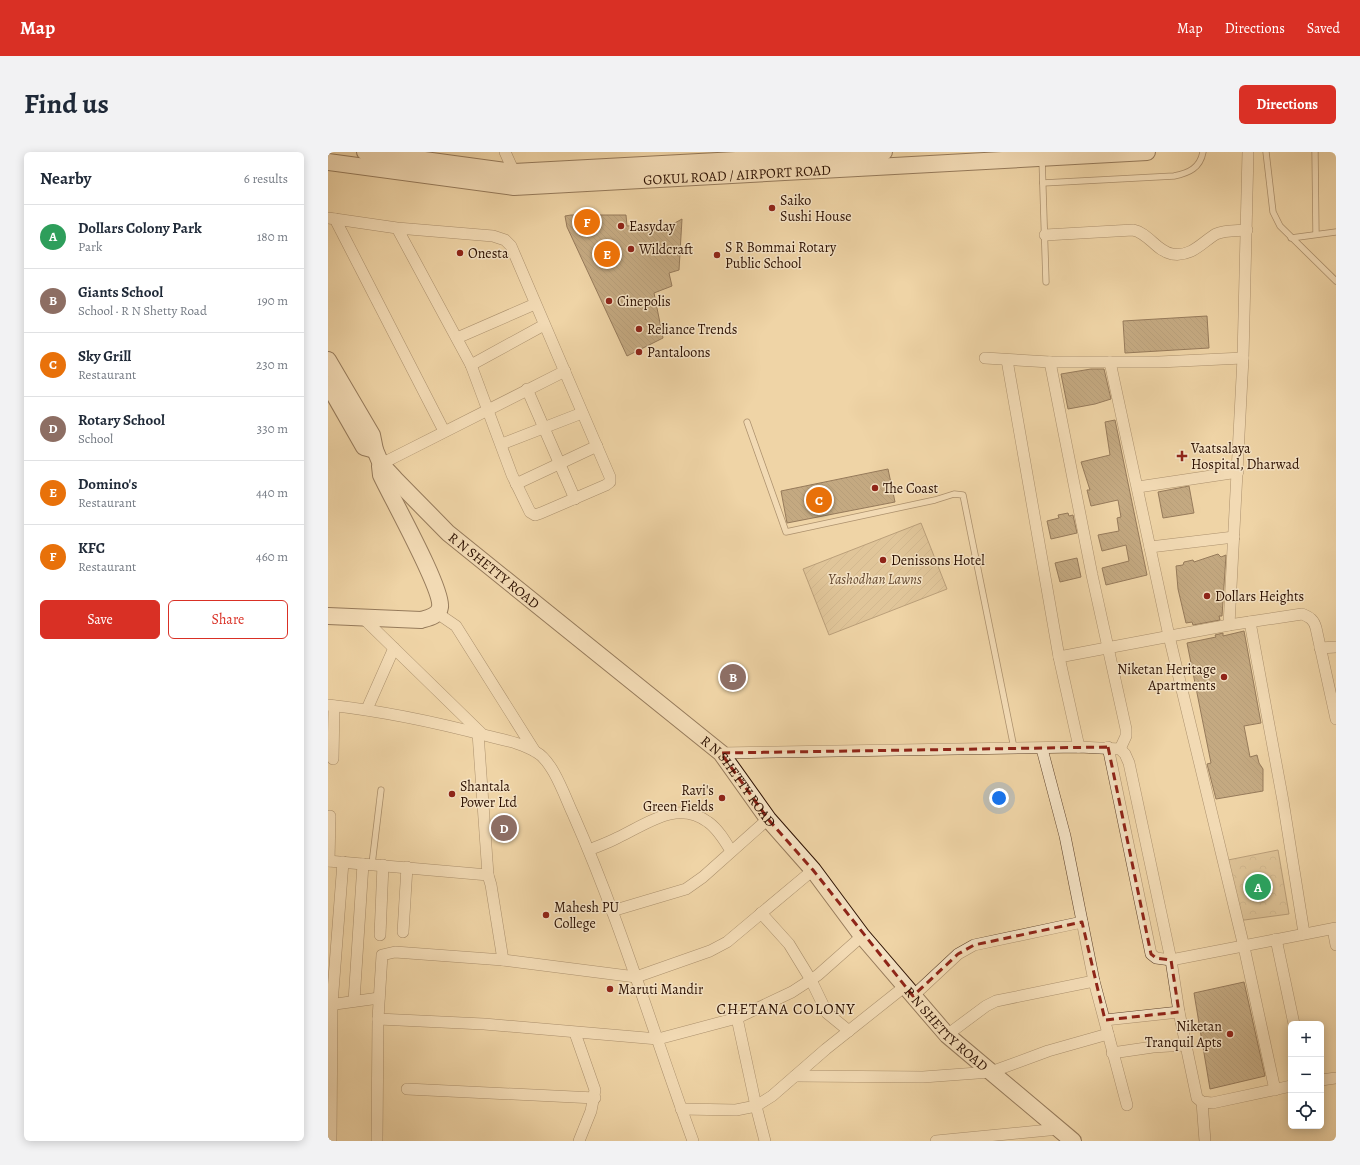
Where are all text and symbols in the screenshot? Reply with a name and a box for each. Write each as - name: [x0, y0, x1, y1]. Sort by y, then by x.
- text: Map: [20, 15, 55, 41]
- text: Map: [1177, 19, 1203, 38]
- text: Directions: [1225, 19, 1285, 38]
- text: Saved: [1307, 19, 1340, 38]
- text: Find us: [24, 85, 109, 123]
- button: Directions: [1239, 85, 1336, 124]
- street label: GOKUL ROAD / AIRPORT ROAD: [643, 160, 831, 190]
- text: Nearby: [40, 167, 91, 190]
- text: 6 results: [244, 170, 288, 187]
- place label: Saiko Sushi House: [780, 191, 852, 226]
- marker: Saiko Sushi House: [767, 203, 777, 213]
- pin: F: [574, 207, 600, 237]
- place label: Easyday: [629, 217, 676, 236]
- text: Dollars Colony Park: [78, 218, 202, 238]
- marker: Easyday: [616, 221, 626, 231]
- text: A: [49, 228, 57, 245]
- text: 180 m: [257, 228, 288, 245]
- text: Park: [78, 238, 102, 255]
- place label: S R Bommai Rotary Public School: [725, 238, 837, 273]
- pin: E: [594, 239, 620, 269]
- place label: Wildcraft: [638, 240, 694, 259]
- place label: Onesta: [468, 244, 509, 263]
- marker: Wildcraft: [626, 244, 636, 254]
- marker: Onesta: [455, 248, 465, 258]
- marker: S R Bommai Rotary Public School: [712, 250, 722, 260]
- text: Giants School: [78, 282, 163, 302]
- text: B: [49, 292, 57, 309]
- text: 190 m: [257, 292, 288, 309]
- place label: Cinepolis: [617, 292, 671, 311]
- marker: Cinepolis: [604, 296, 614, 306]
- text: School · R N Shetty Road: [78, 302, 207, 319]
- place label: Reliance Trends: [647, 320, 737, 339]
- marker: Reliance Trends: [634, 324, 644, 334]
- place label: Pantaloons: [647, 343, 710, 362]
- text: Sky Grill: [78, 346, 131, 366]
- marker: Pantaloons: [634, 347, 644, 357]
- text: C: [49, 356, 57, 373]
- text: 230 m: [256, 356, 288, 373]
- text: Restaurant: [78, 366, 136, 383]
- text: Rotary School: [78, 410, 165, 430]
- text: D: [48, 420, 58, 437]
- text: 330 m: [257, 420, 288, 437]
- text: School: [78, 430, 113, 447]
- place label: Vaatsalaya Hospital, Dharwad: [1190, 439, 1300, 474]
- marker: Vaatsalaya Hospital, Dharwad: [1176, 450, 1188, 462]
- text: Domino's: [78, 474, 137, 494]
- place label: The Coast: [883, 479, 939, 498]
- marker: The Coast: [870, 483, 880, 493]
- text: E: [49, 484, 57, 501]
- text: 440 m: [256, 484, 288, 501]
- pin: C: [806, 485, 832, 515]
- text: Restaurant: [78, 494, 136, 511]
- street label: R N SHETTY ROAD: [444, 528, 544, 613]
- text: KFC: [78, 538, 105, 558]
- text: F: [50, 548, 56, 565]
- text: 460 m: [256, 548, 288, 565]
- place label: Denissons Hotel: [891, 551, 985, 570]
- marker: Denissons Hotel: [878, 555, 888, 565]
- text: Restaurant: [78, 558, 136, 575]
- park label: Yashodhan Lawns: [828, 570, 922, 589]
- place label: Dollars Heights: [1215, 587, 1304, 606]
- marker: Dollars Heights: [1202, 591, 1212, 601]
- button: Save: [40, 600, 160, 639]
- button: Share: [168, 600, 288, 639]
- place label: Niketan Heritage Apartments: [1117, 660, 1216, 695]
- pin: B: [720, 662, 746, 692]
- marker: Niketan Heritage Apartments: [1219, 672, 1229, 682]
- street label: R N SHETTY ROAD: [696, 731, 780, 832]
- place label: Shantala Power Ltd: [460, 777, 518, 812]
- place label: Ravi's Green Fields: [643, 781, 714, 816]
- your location: [989, 788, 1009, 808]
- marker: Shantala Power Ltd: [447, 789, 457, 799]
- marker: Ravi's Green Fields: [717, 793, 727, 803]
- pin: D: [491, 813, 517, 843]
- pin: A: [1245, 872, 1271, 902]
- place label: Mahesh PU College: [554, 898, 620, 933]
- marker: Mahesh PU College: [541, 910, 551, 920]
- place label: Maruti Mandir: [618, 980, 704, 999]
- street label: R N SHETTY ROAD: [900, 983, 992, 1076]
- marker: Maruti Mandir: [605, 984, 615, 994]
- district label: CHETANA COLONY: [717, 999, 855, 1019]
- place label: Niketan Tranquil Apts: [1145, 1017, 1222, 1052]
- map controls: [1288, 1021, 1324, 1129]
- button: +: [1288, 1021, 1324, 1057]
- marker: Niketan Tranquil Apts: [1225, 1029, 1235, 1039]
- button: −: [1288, 1057, 1324, 1093]
- button: locate: [1288, 1093, 1324, 1129]

